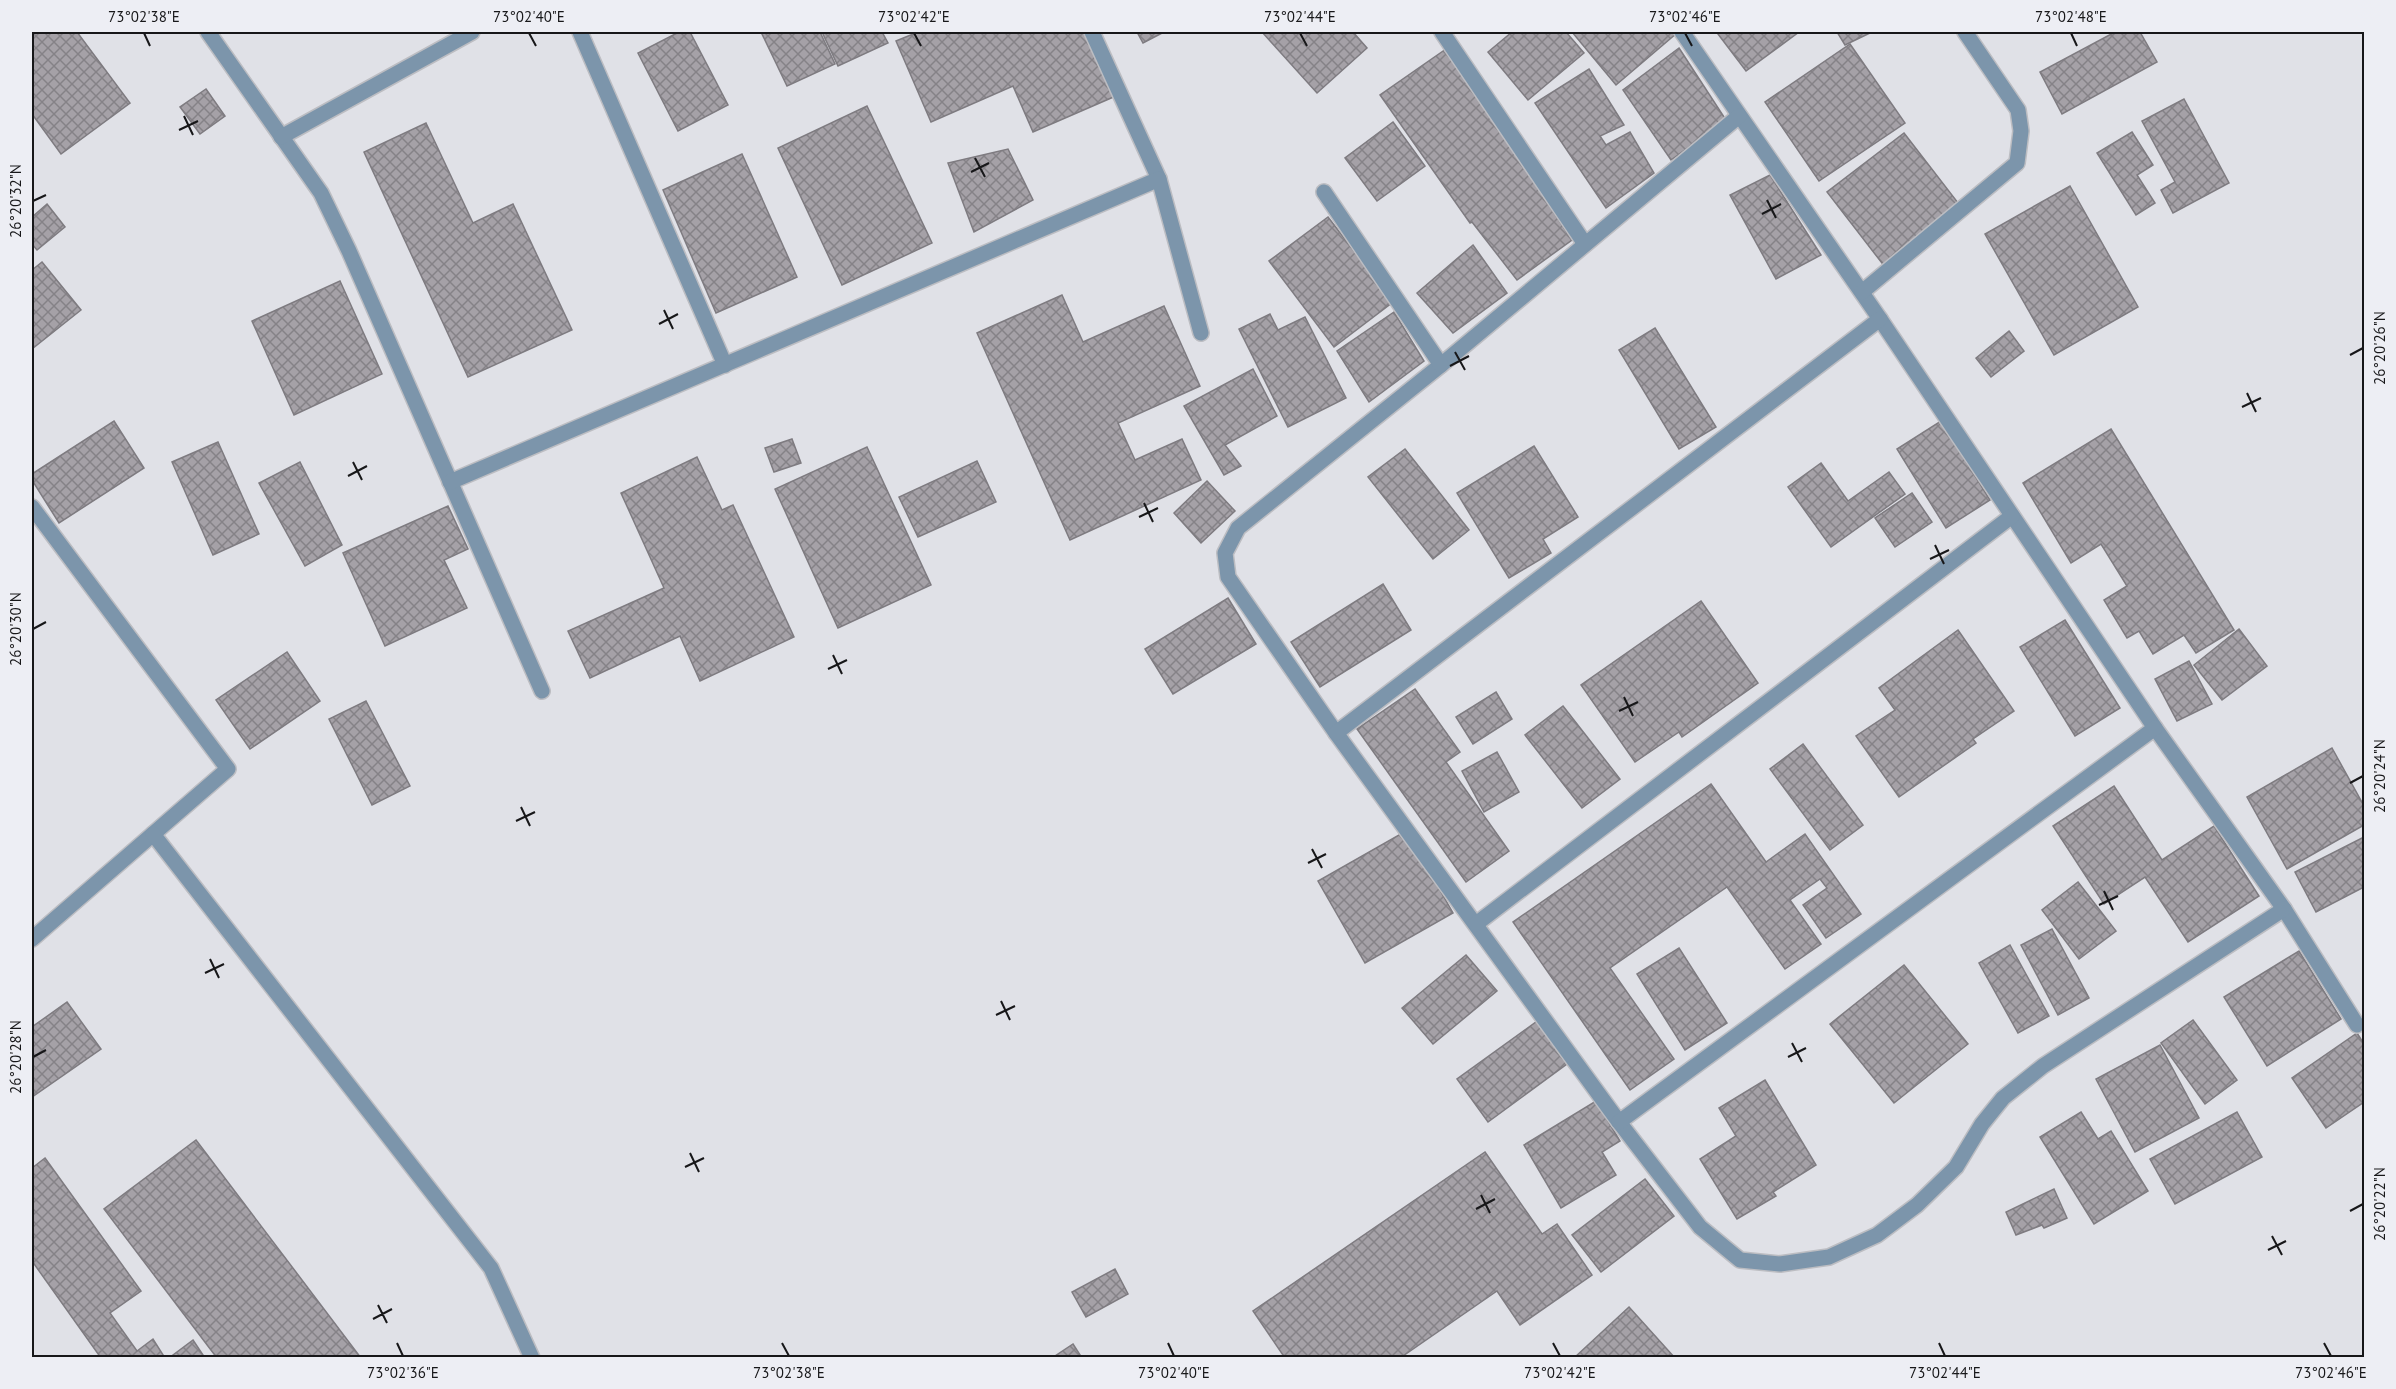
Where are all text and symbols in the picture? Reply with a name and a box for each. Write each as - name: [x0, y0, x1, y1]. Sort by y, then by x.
- text: 73°02'38"E: [108, 7, 180, 26]
- text: 73°02'40"E: [493, 7, 565, 26]
- text: 73°02'42"E: [878, 7, 950, 26]
- text: 73°02'44"E: [1264, 7, 1336, 26]
- text: 73°02'46"E: [1649, 7, 1721, 26]
- text: 73°02'48"E: [2035, 7, 2107, 26]
- text: 26°20'32"N: [6, 164, 25, 238]
- text: 26°20'26"N: [2370, 311, 2389, 385]
- text: 26°20'30"N: [6, 592, 25, 666]
- text: 26°20'24"N: [2370, 739, 2389, 813]
- text: 26°20'28"N: [6, 1020, 25, 1094]
- text: 26°20'22"N: [2370, 1167, 2389, 1241]
- text: 73°02'36"E: [367, 1363, 439, 1382]
- text: 73°02'38"E: [753, 1363, 825, 1382]
- text: 73°02'40"E: [1138, 1363, 1210, 1382]
- text: 73°02'42"E: [1524, 1363, 1596, 1382]
- text: 73°02'44"E: [1909, 1363, 1981, 1382]
- text: 73°02'46"E: [2295, 1363, 2367, 1382]

